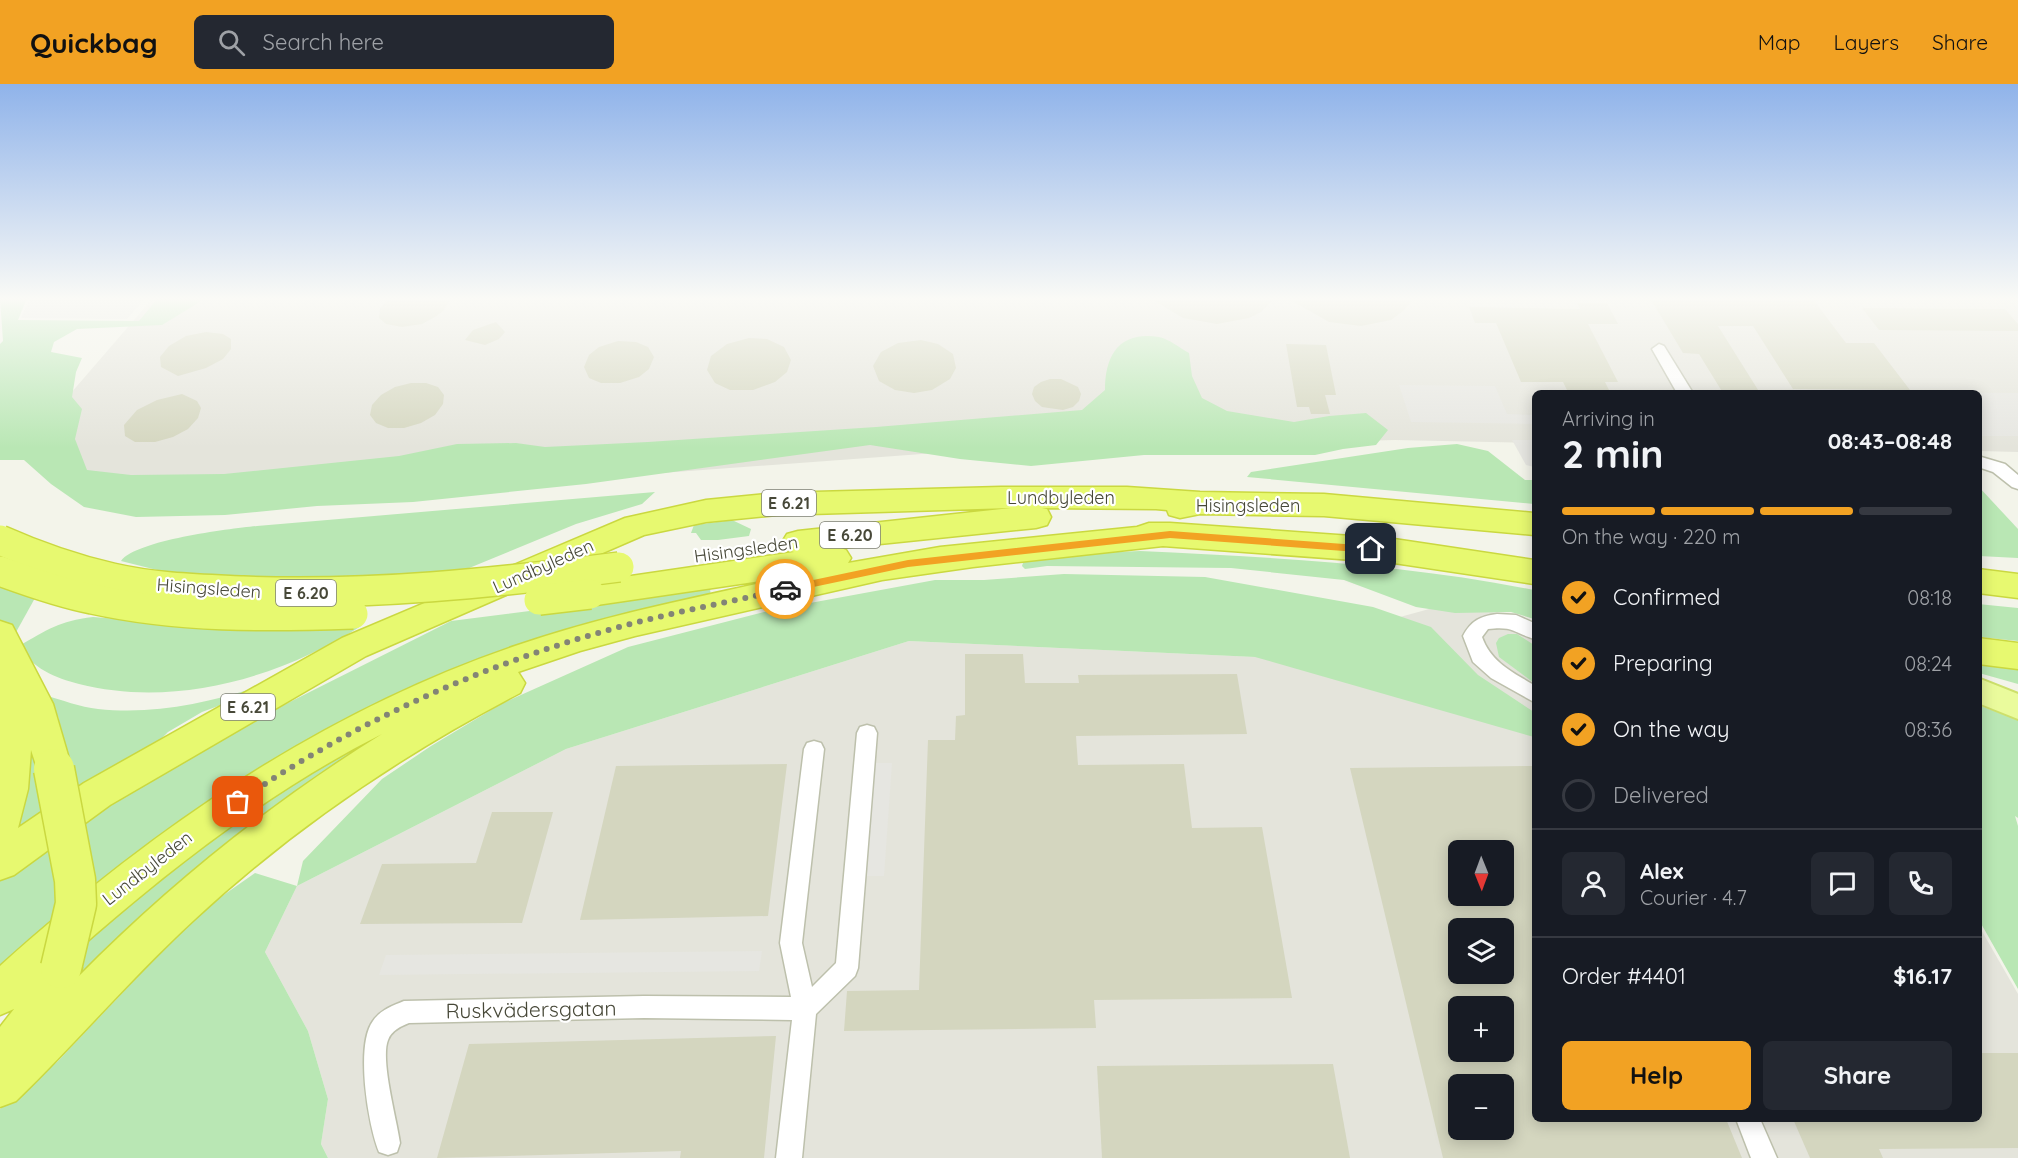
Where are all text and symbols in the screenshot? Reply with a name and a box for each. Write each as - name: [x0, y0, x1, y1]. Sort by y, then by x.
- search box: [194, 15, 614, 69]
- text: Quickbag: [30, 25, 158, 60]
- icon: search: [215, 26, 248, 59]
- text: Search here: [263, 28, 384, 56]
- text: Map: [1758, 29, 1801, 55]
- text: Layers: [1834, 29, 1899, 55]
- text: Share: [1932, 29, 1988, 55]
- text: Arriving in: [1562, 406, 1655, 431]
- text: 08:43–08:48: [1828, 427, 1952, 455]
- text: 2 min: [1562, 429, 1664, 478]
- street label: Lundbyleden: [1007, 486, 1115, 509]
- road number: E 6.21: [762, 490, 816, 516]
- street label: Hisingsleden: [1196, 494, 1300, 517]
- road number: E 6.20: [820, 522, 880, 548]
- pin: [1345, 523, 1396, 574]
- text: On the way · 220 m: [1562, 524, 1740, 549]
- street label: Hisingsleden: [693, 530, 799, 568]
- icon: home: [1354, 532, 1387, 565]
- street label: Lundbyleden: [489, 534, 597, 598]
- courier: [755, 559, 815, 619]
- street label: Hisingsleden: [156, 573, 262, 603]
- icon: car: [769, 573, 802, 606]
- road number: E 6.20: [276, 580, 336, 606]
- icon: check: [1562, 581, 1595, 614]
- text: Confirmed: [1613, 583, 1720, 611]
- text: 08:18: [1907, 585, 1952, 610]
- icon: check: [1562, 647, 1595, 680]
- text: Preparing: [1613, 649, 1713, 677]
- text: 08:24: [1904, 651, 1952, 676]
- road number: E 6.21: [221, 694, 275, 720]
- icon: check: [1562, 713, 1595, 746]
- text: On the way: [1613, 715, 1729, 743]
- text: 08:36: [1904, 717, 1952, 742]
- pin: [212, 776, 263, 827]
- text: Delivered: [1613, 781, 1709, 809]
- icon: bag: [221, 785, 254, 818]
- street label: Lundbyleden: [97, 826, 197, 910]
- north arrow: [1448, 840, 1514, 906]
- map controls: [1448, 840, 1514, 1140]
- button: person: [1562, 852, 1625, 915]
- button: chat: [1811, 852, 1874, 915]
- button: phone: [1889, 852, 1952, 915]
- text: Alex: [1640, 857, 1683, 885]
- text: Courier · 4.7: [1640, 885, 1747, 910]
- button: layers: [1448, 918, 1514, 984]
- text: Order #4401: [1562, 962, 1686, 990]
- text: $16.17: [1893, 962, 1952, 990]
- street label: Ruskvädersgatan: [445, 995, 617, 1023]
- button: +: [1448, 996, 1514, 1062]
- button: Help: [1562, 1041, 1751, 1110]
- button: Share: [1763, 1041, 1952, 1110]
- button: −: [1448, 1074, 1514, 1140]

